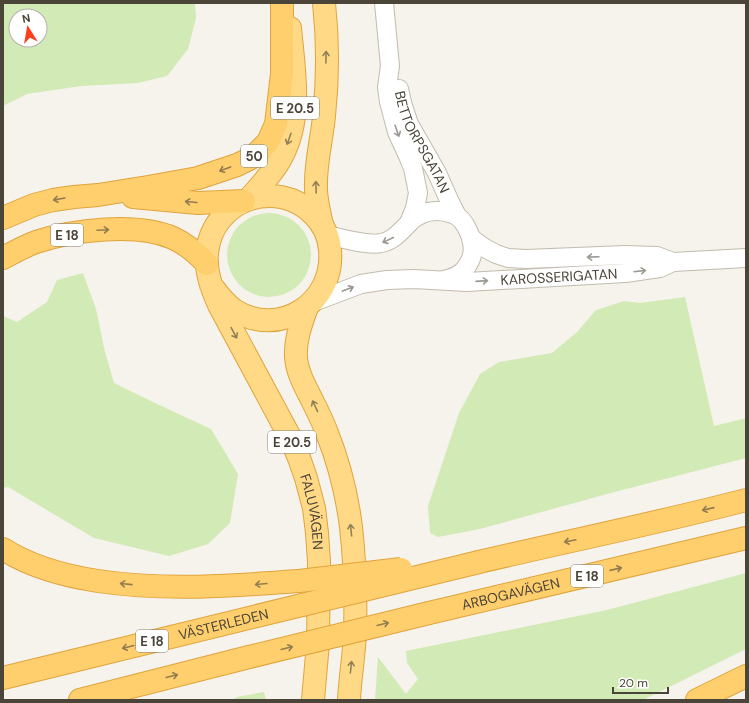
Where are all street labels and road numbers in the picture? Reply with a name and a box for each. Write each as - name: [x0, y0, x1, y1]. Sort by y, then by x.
- street label: BETTORPSGATAN: [391, 89, 454, 196]
- road number: E 20.5: [271, 97, 319, 119]
- road number: 50: [241, 145, 267, 167]
- road number: E 18: [51, 224, 83, 246]
- street label: KAROSSERIGATAN: [500, 264, 618, 289]
- road number: E 20.5: [268, 431, 316, 453]
- street label: FALUVÄGEN: [296, 471, 327, 550]
- road number: E 18: [571, 565, 603, 587]
- street label: ARBOGAVÄGEN: [460, 573, 562, 614]
- street label: VÄSTERLEDEN: [177, 605, 270, 644]
- road number: E 18: [136, 630, 168, 652]

